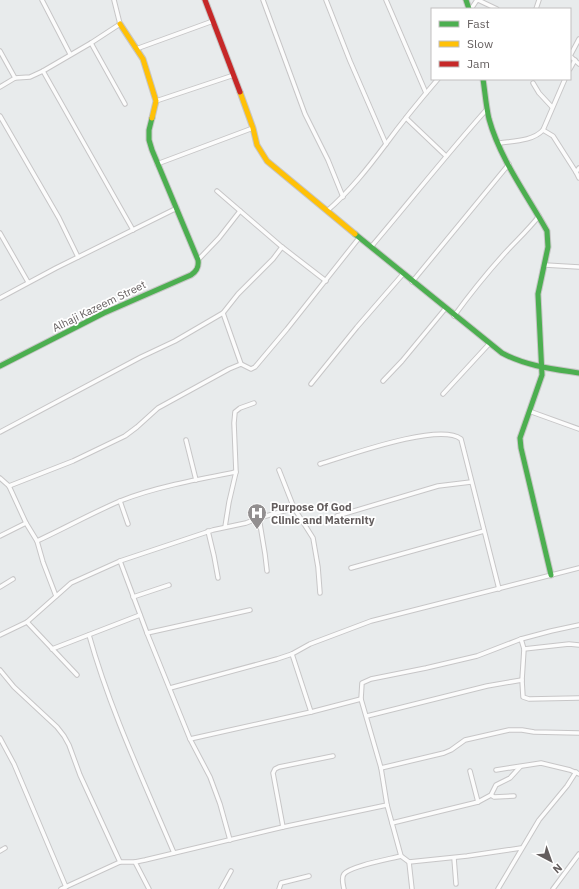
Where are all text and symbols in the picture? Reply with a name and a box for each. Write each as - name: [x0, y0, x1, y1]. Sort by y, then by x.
- legend: [431, 8, 571, 80]
- text: Fast: [467, 16, 490, 31]
- text: Slow: [467, 36, 493, 51]
- text: Jam: [467, 56, 490, 71]
- street label: Alhaji Kazeem Street: [50, 277, 148, 335]
- place label: Purpose Of God Clinic and Maternity: [271, 500, 375, 527]
- hospital icon: Purpose Of God Clinic and Maternity: [246, 502, 268, 530]
- north arrow: [531, 841, 571, 881]
- text: N: [550, 861, 565, 876]

